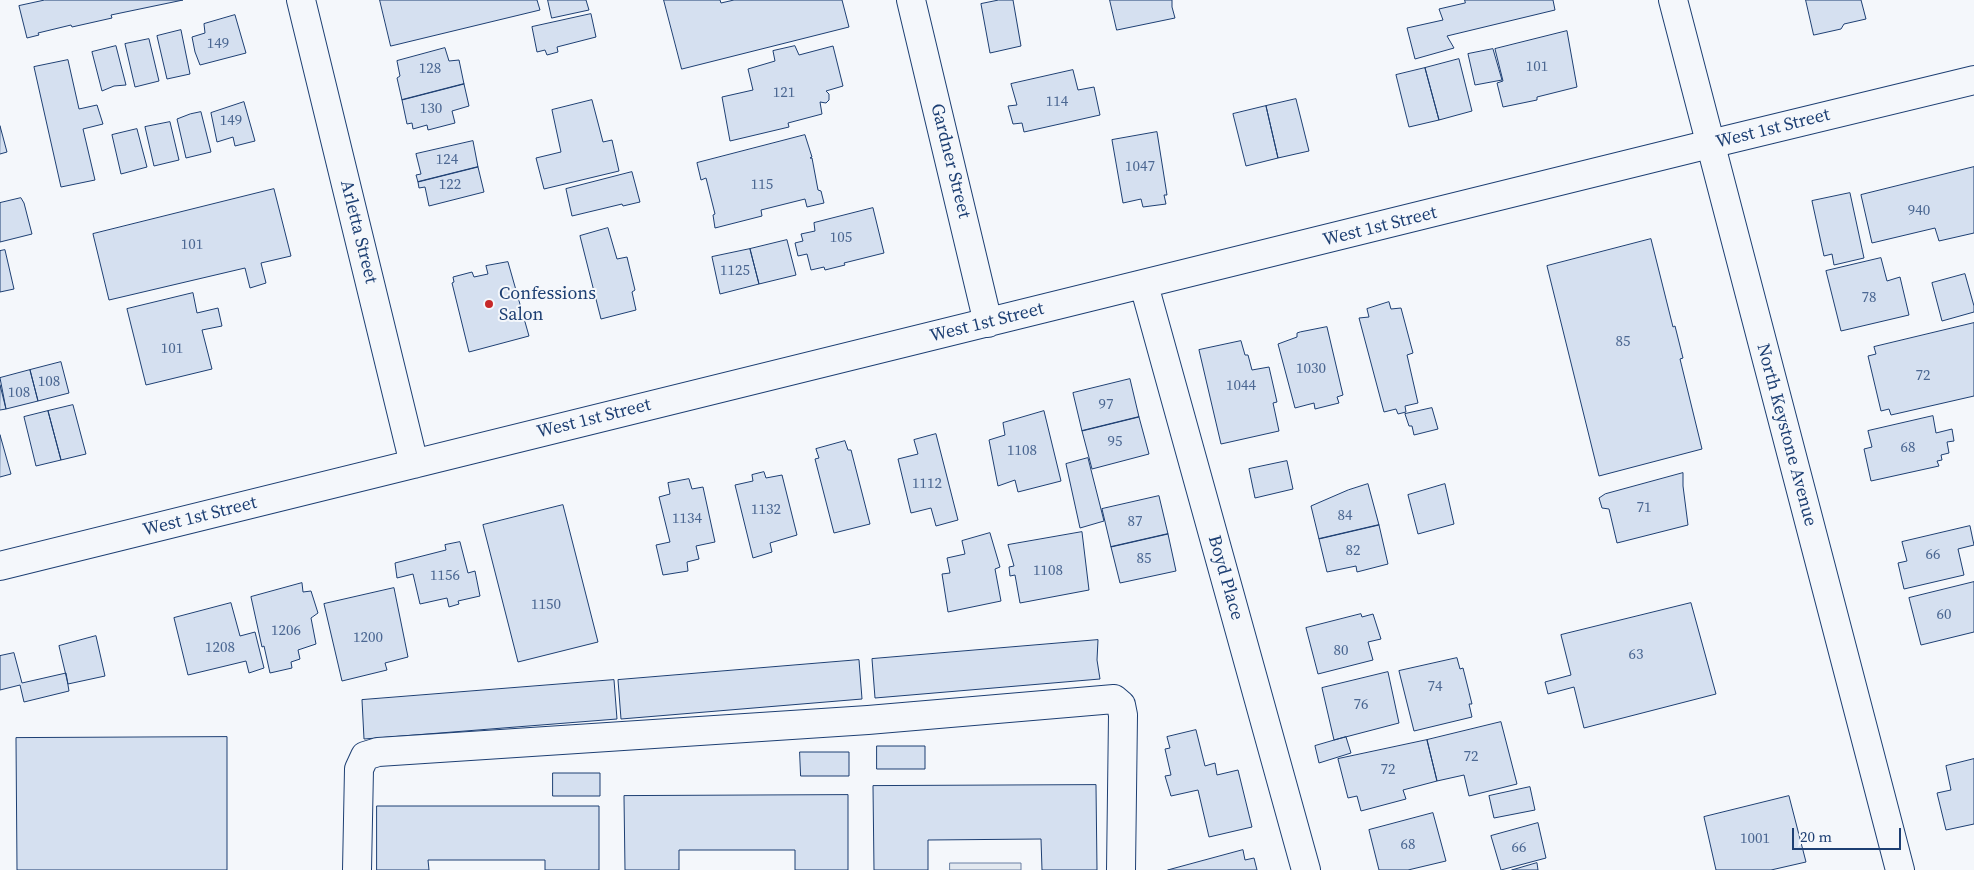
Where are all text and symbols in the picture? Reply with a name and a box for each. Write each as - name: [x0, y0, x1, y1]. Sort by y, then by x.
- house number: 149: [207, 35, 229, 53]
- house number: 101: [1526, 58, 1548, 76]
- house number: 128: [419, 60, 441, 78]
- house number: 121: [773, 84, 795, 102]
- house number: 114: [1046, 93, 1068, 111]
- house number: 130: [420, 100, 442, 118]
- street label: Gardner Street: [925, 101, 975, 221]
- street label: West 1st Street: [1714, 104, 1832, 154]
- house number: 149: [220, 112, 242, 130]
- house number: 124: [436, 151, 458, 169]
- house number: 1047: [1125, 158, 1155, 176]
- house number: 122: [439, 176, 461, 194]
- house number: 115: [751, 176, 773, 194]
- street label: Arletta Street: [335, 178, 381, 286]
- street label: West 1st Street: [1321, 202, 1439, 252]
- house number: 940: [1908, 202, 1930, 220]
- house number: 105: [830, 229, 852, 247]
- house number: 101: [181, 236, 203, 254]
- house number: 1125: [720, 262, 750, 280]
- place label: Confessions Salon: [499, 283, 596, 326]
- house number: 78: [1862, 289, 1876, 307]
- marker: Confessions Salon: [483, 298, 495, 310]
- street label: West 1st Street: [928, 298, 1046, 348]
- house number: 85: [1616, 333, 1630, 351]
- house number: 101: [161, 340, 183, 358]
- street label: North Keystone Avenue: [1751, 341, 1821, 529]
- house number: 1030: [1296, 360, 1326, 378]
- house number: 72: [1916, 367, 1930, 385]
- house number: 108: [38, 373, 60, 391]
- house number: 1044: [1226, 377, 1256, 395]
- house number: 108: [8, 384, 30, 402]
- street label: West 1st Street: [535, 394, 653, 444]
- house number: 97: [1099, 396, 1113, 414]
- house number: 95: [1108, 433, 1122, 451]
- house number: 68: [1901, 439, 1915, 457]
- house number: 1108: [1007, 442, 1037, 460]
- house number: 1112: [912, 475, 942, 493]
- street label: West 1st Street: [141, 492, 259, 542]
- house number: 71: [1637, 499, 1651, 517]
- house number: 1132: [751, 501, 781, 519]
- house number: 84: [1338, 507, 1352, 525]
- house number: 1134: [672, 510, 702, 528]
- house number: 87: [1128, 513, 1142, 531]
- street label: Boyd Place: [1203, 533, 1247, 623]
- house number: 82: [1346, 542, 1360, 560]
- house number: 66: [1926, 546, 1940, 564]
- house number: 85: [1137, 550, 1151, 568]
- house number: 1108: [1033, 562, 1063, 580]
- house number: 1156: [430, 567, 460, 585]
- house number: 1150: [531, 596, 561, 614]
- house number: 60: [1937, 606, 1951, 624]
- house number: 1206: [271, 622, 301, 640]
- house number: 1200: [353, 629, 383, 647]
- house number: 1208: [205, 639, 235, 657]
- house number: 80: [1334, 642, 1348, 660]
- house number: 63: [1629, 646, 1643, 664]
- house number: 74: [1428, 678, 1442, 696]
- house number: 76: [1354, 696, 1368, 714]
- house number: 72: [1464, 748, 1478, 766]
- house number: 72: [1381, 761, 1395, 779]
- scale bar: [1794, 818, 1903, 850]
- text: 20 m: [1800, 826, 1832, 847]
- house number: 1001: [1740, 830, 1770, 848]
- house number: 68: [1401, 836, 1415, 854]
- house number: 66: [1512, 839, 1526, 857]

